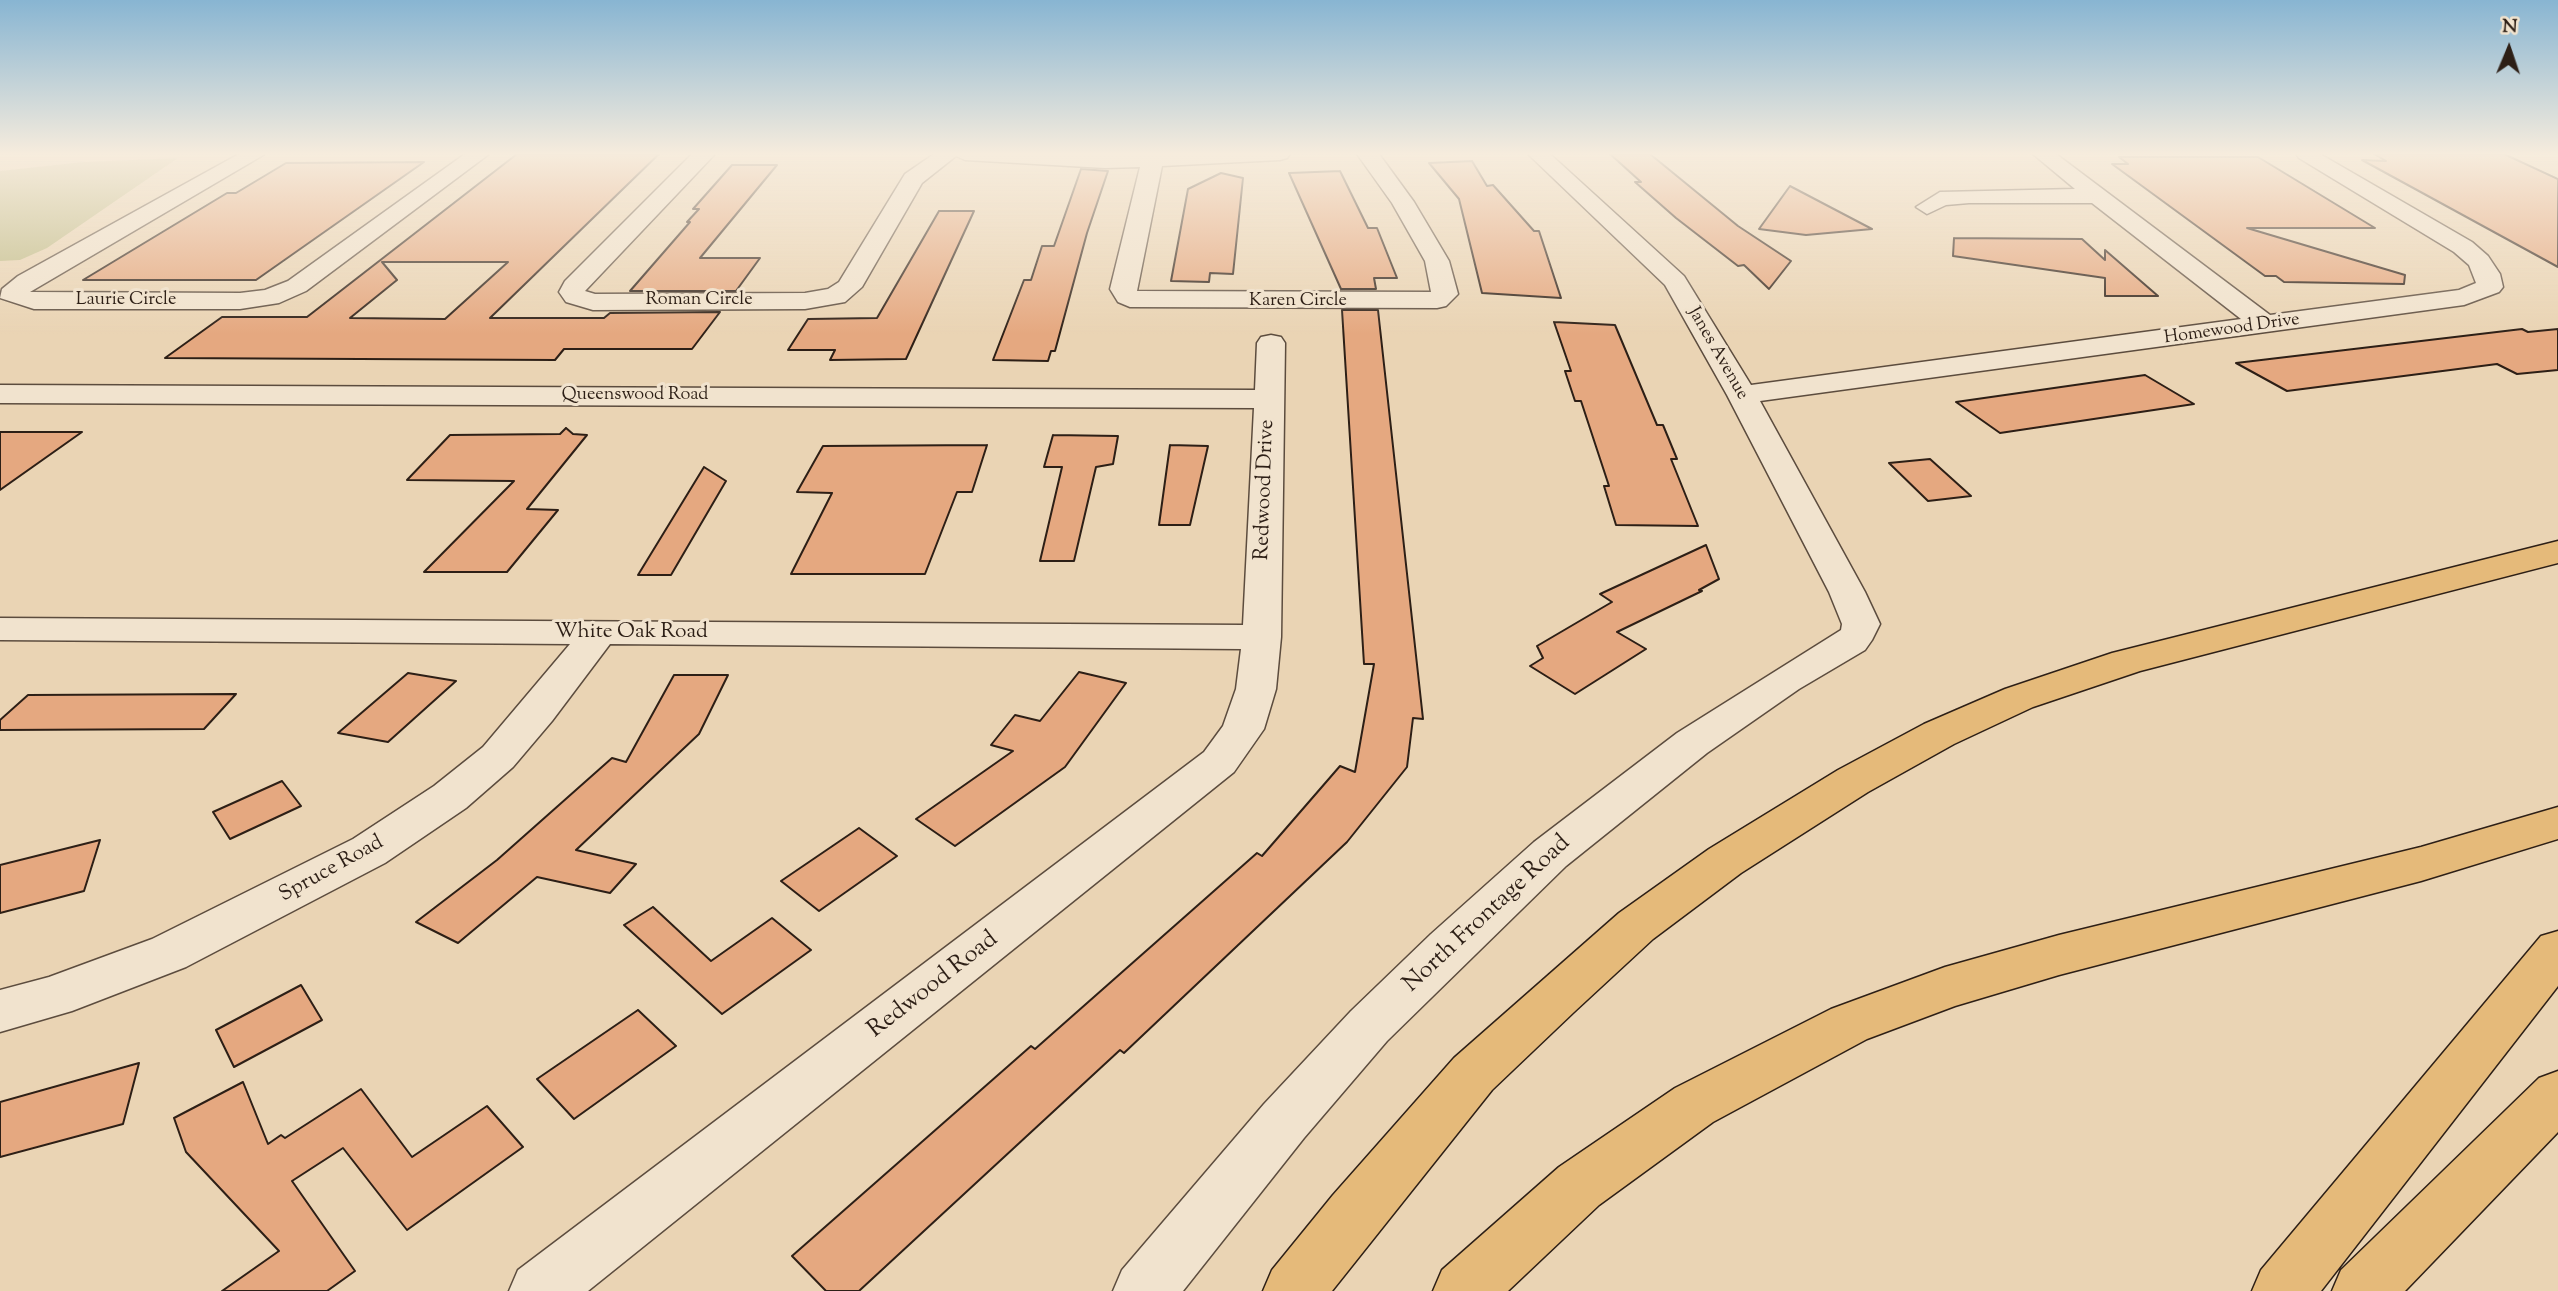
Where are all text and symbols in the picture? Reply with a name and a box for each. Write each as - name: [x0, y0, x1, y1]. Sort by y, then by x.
- north arrow: [2474, 14, 2544, 84]
- text: N: [2502, 14, 2518, 41]
- street label: Laurie Circle: [76, 290, 176, 312]
- street label: Roman Circle: [645, 290, 753, 312]
- street label: Karen Circle: [1249, 291, 1347, 313]
- street label: Janes Avenue: [1682, 304, 1752, 404]
- street label: Homewood Drive: [2163, 310, 2301, 350]
- street label: Queenswood Road: [561, 385, 709, 407]
- street label: Redwood Drive: [1251, 419, 1281, 561]
- street label: White Oak Road: [554, 620, 708, 646]
- street label: North Frontage Road: [1398, 830, 1578, 1000]
- street label: Spruce Road: [276, 831, 388, 909]
- street label: Redwood Road: [863, 926, 1005, 1046]

